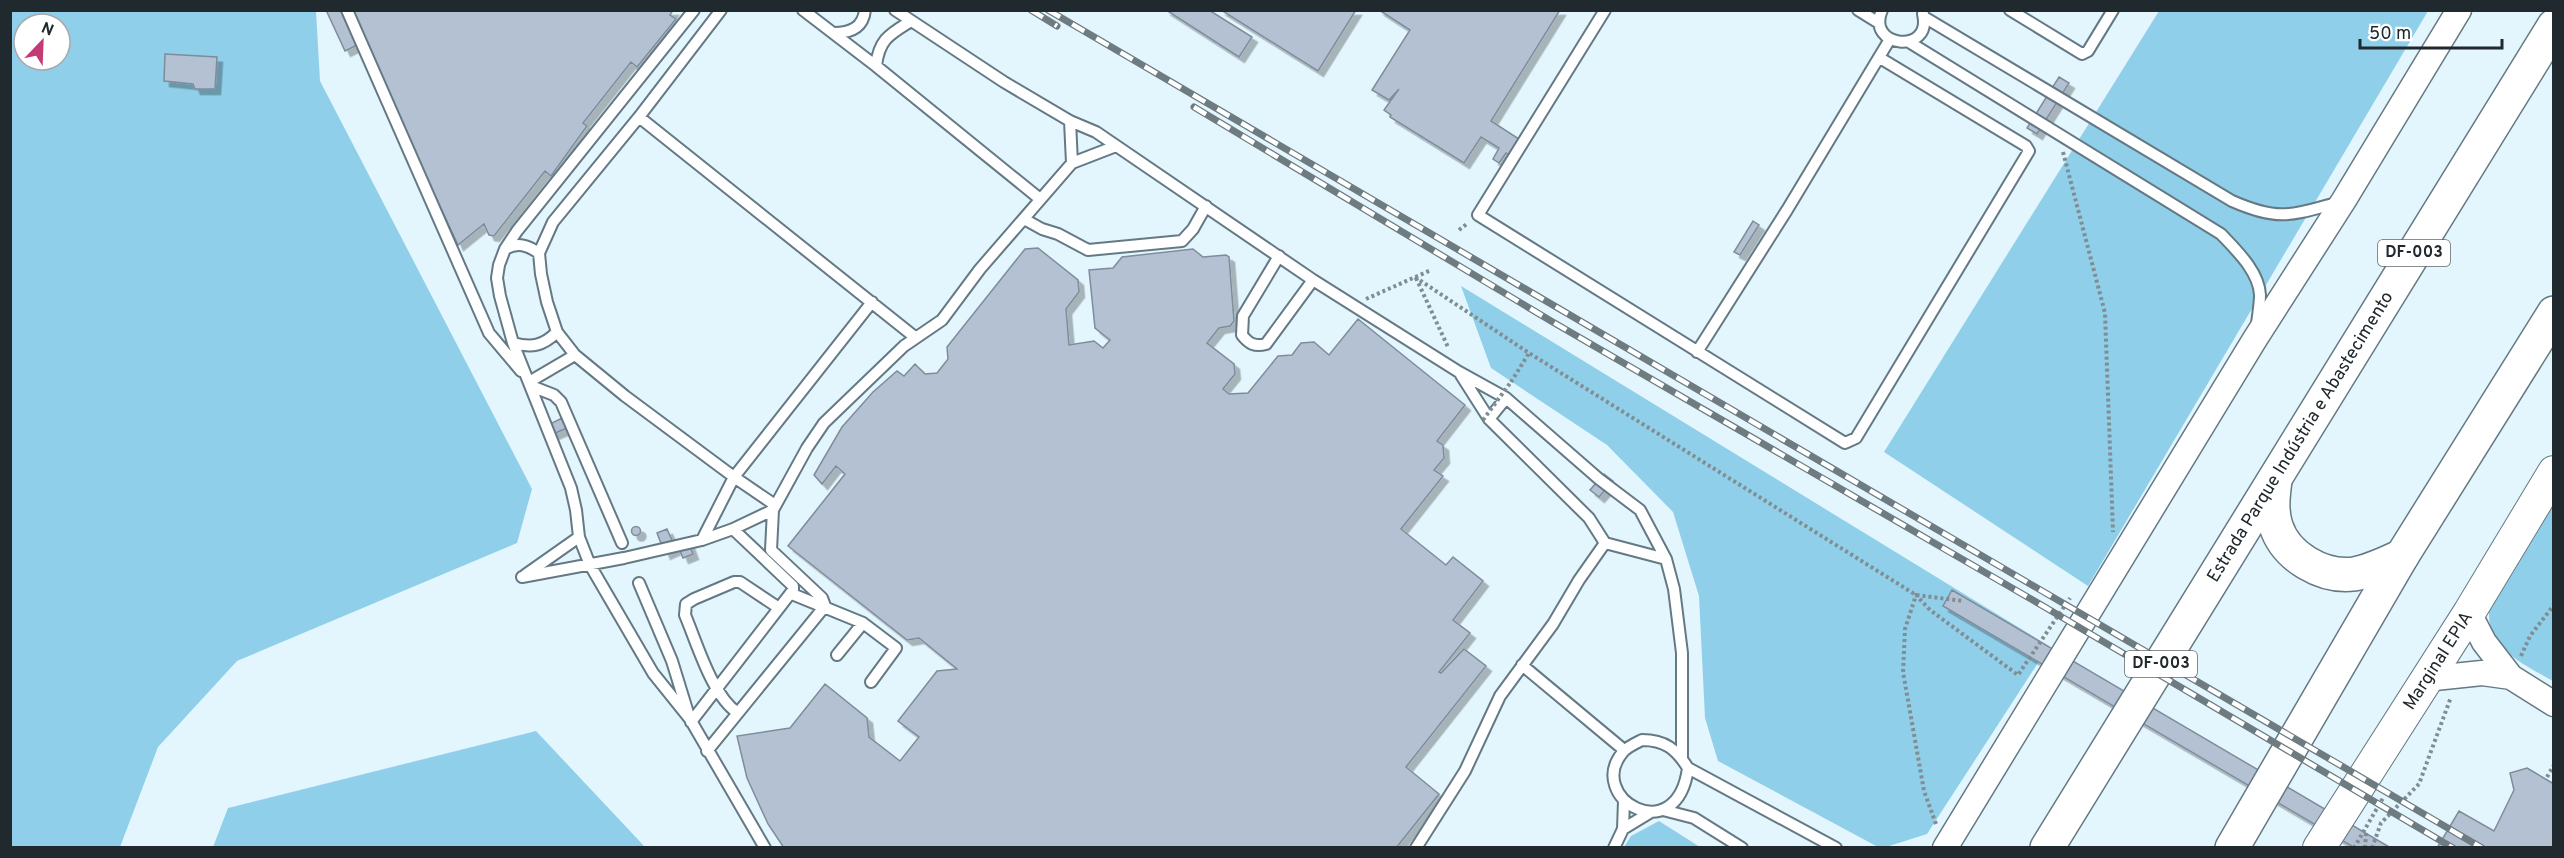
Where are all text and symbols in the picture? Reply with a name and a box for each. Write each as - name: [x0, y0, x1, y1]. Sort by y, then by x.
- north arrow: [12, 12, 72, 72]
- scale bar: [2360, 12, 2502, 50]
- text: N: [38, 19, 56, 41]
- text: 50 m: [2369, 23, 2411, 46]
- road number: DF-003: [2378, 240, 2450, 266]
- street label: Estrada Parque Indústria e Abastecimento: [2202, 287, 2399, 587]
- street label: Marginal EPIA: [2398, 607, 2478, 714]
- road number: DF-003: [2125, 651, 2197, 677]

